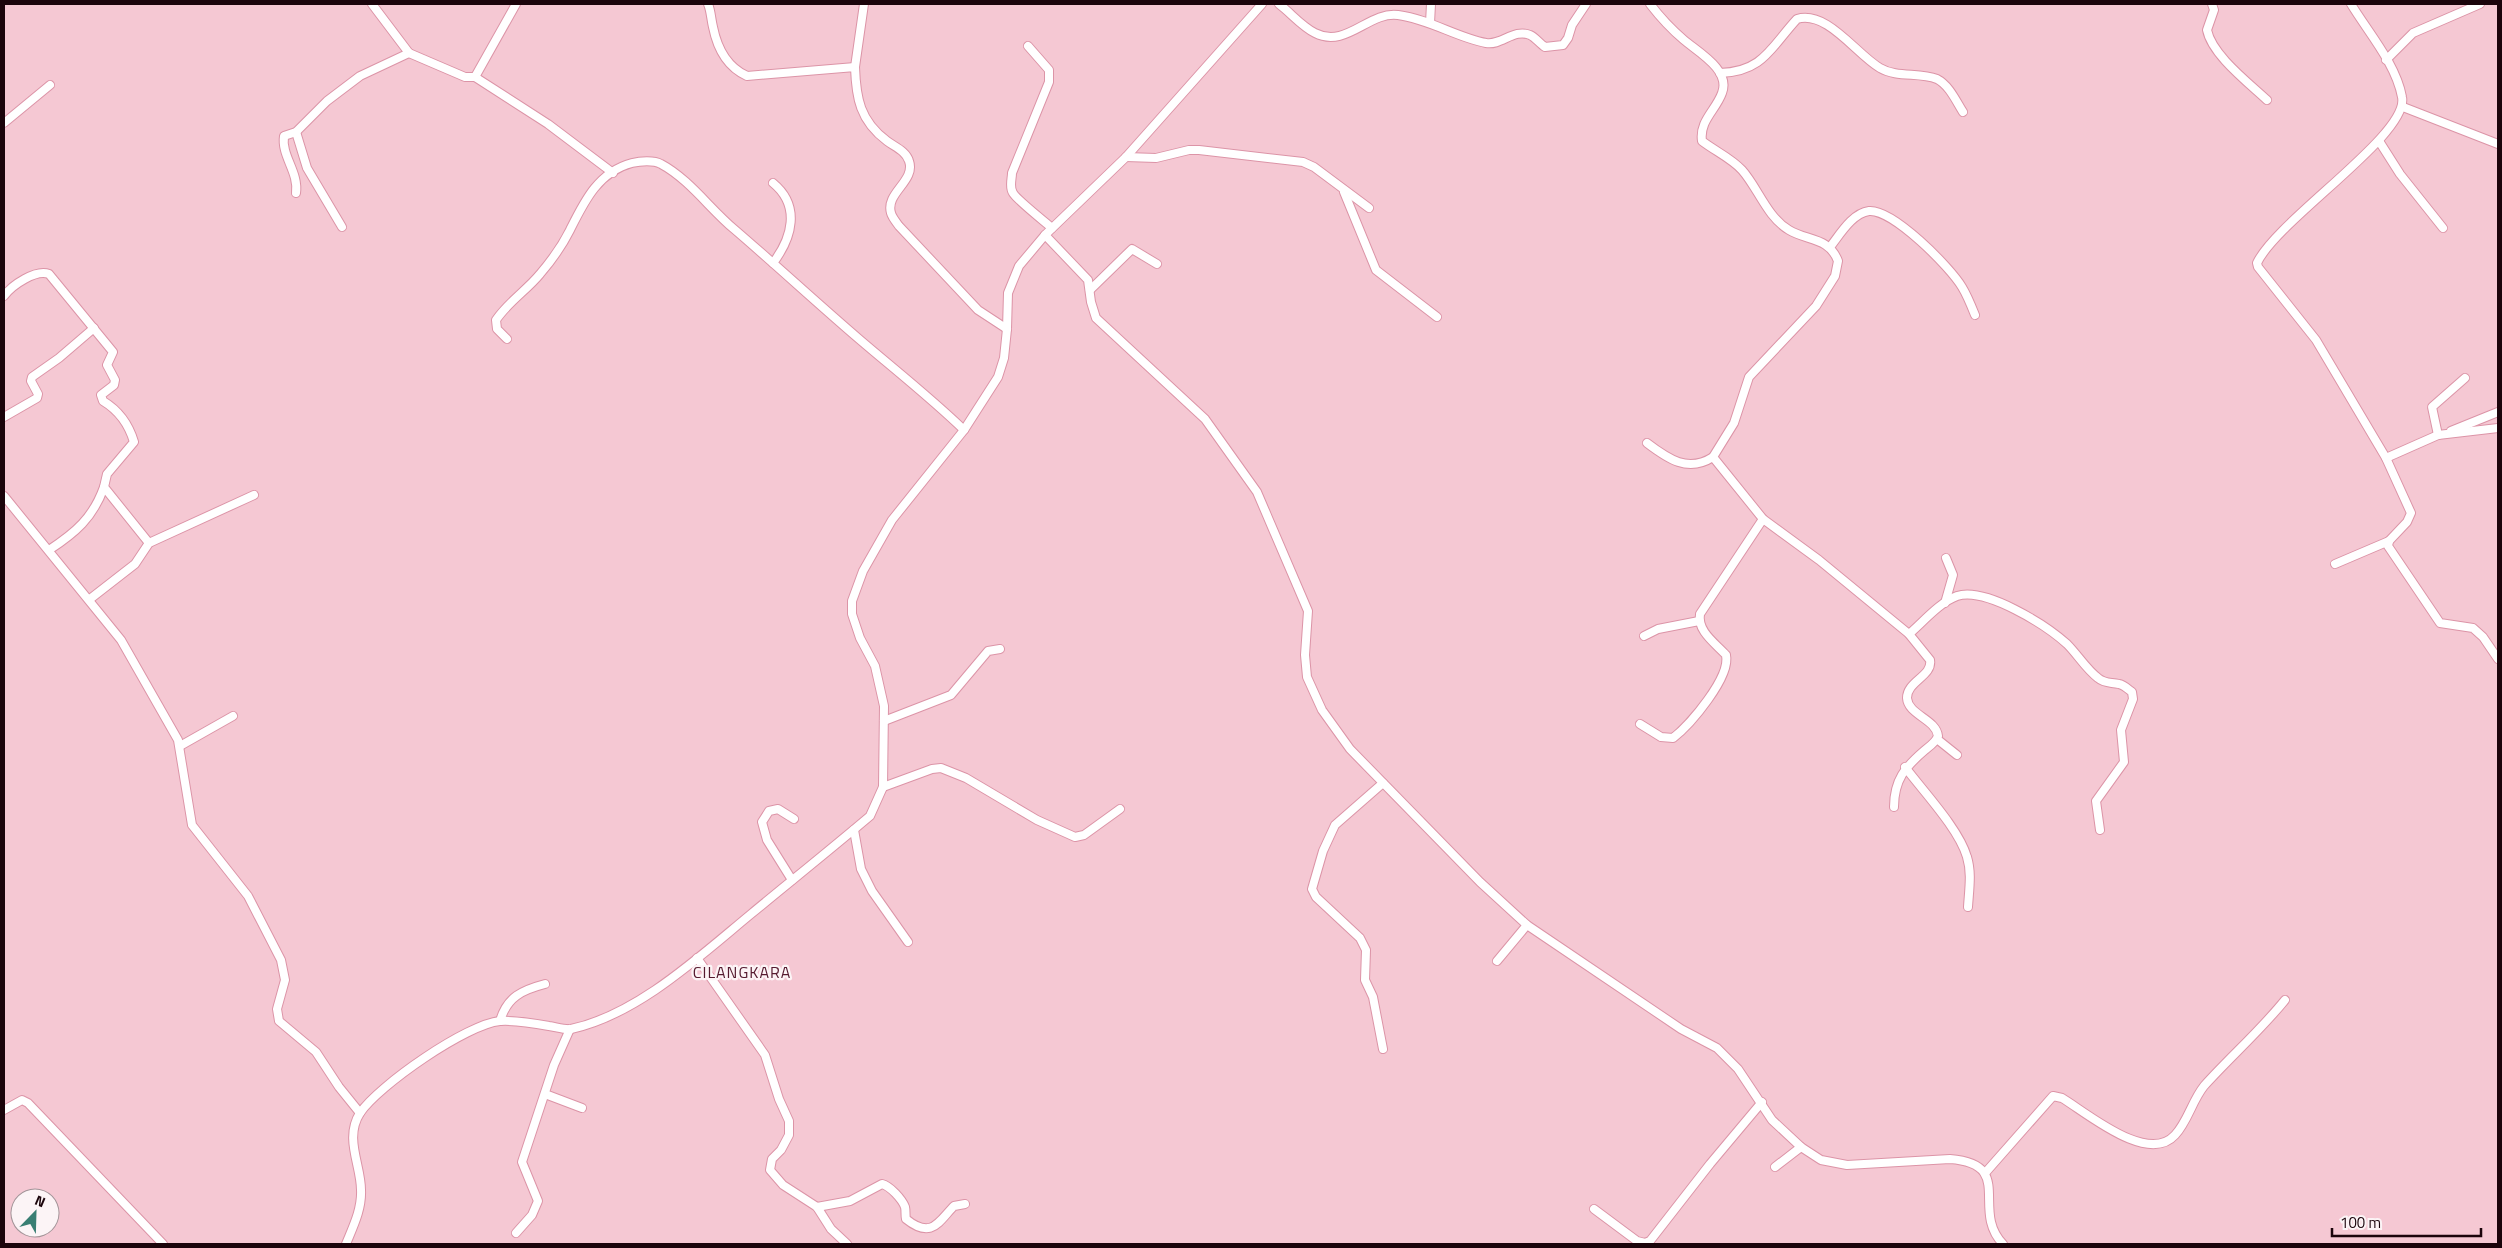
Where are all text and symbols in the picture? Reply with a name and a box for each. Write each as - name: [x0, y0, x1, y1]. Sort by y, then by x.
- district label: CILANGKARA: [693, 960, 791, 984]
- north arrow: [10, 1188, 60, 1238]
- text: N: [32, 1189, 49, 1212]
- scale bar: [2332, 1206, 2481, 1238]
- text: 100 m: [2340, 1211, 2381, 1234]

